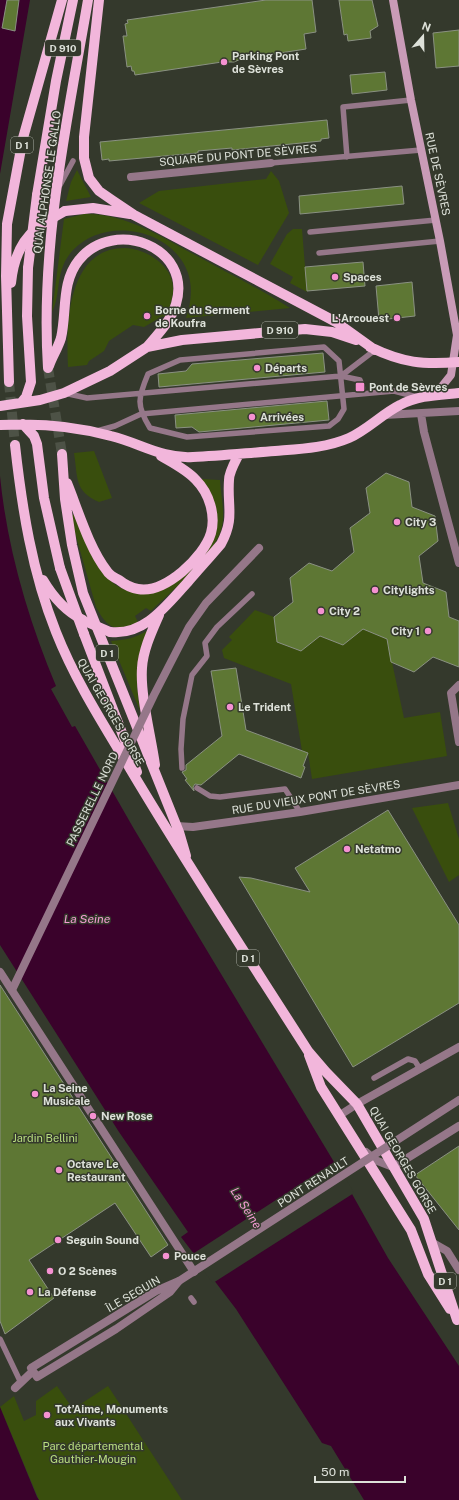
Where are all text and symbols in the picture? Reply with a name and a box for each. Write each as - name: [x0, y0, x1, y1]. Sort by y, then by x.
- north arrow: [403, 16, 443, 56]
- text: N: [420, 19, 433, 34]
- road number: D 910: [45, 40, 81, 56]
- place label: Parking Pont de Sèvres: [232, 50, 300, 75]
- marker: Parking Pont de Sèvres: [219, 57, 229, 67]
- street label: QUAI ALPHONSE LE GALLO: [31, 110, 63, 254]
- street label: RUE DE SÈVRES: [423, 131, 454, 217]
- road number: D 1: [11, 137, 33, 153]
- street label: SQUARE DU PONT DE SÈVRES: [159, 141, 317, 168]
- place label: Spaces: [343, 271, 382, 283]
- marker: Spaces: [330, 272, 340, 282]
- place label: Borne du Serment de Koufra: [155, 304, 250, 329]
- marker: Borne du Serment de Koufra: [142, 311, 152, 321]
- place label: L'Arcouest: [332, 312, 389, 324]
- marker: L'Arcouest: [392, 313, 402, 323]
- road number: D 910: [262, 322, 298, 338]
- place label: Départs: [265, 362, 307, 374]
- marker: Départs: [252, 363, 262, 373]
- marker: Pont de Sèvres: [354, 381, 366, 393]
- place label: Pont de Sèvres: [369, 381, 447, 393]
- place label: Arrivées: [260, 411, 304, 423]
- marker: Arrivées: [247, 412, 257, 422]
- place label: City 3: [405, 516, 436, 528]
- marker: City 3: [392, 517, 402, 527]
- place label: Citylights: [383, 584, 435, 596]
- marker: Citylights: [370, 585, 380, 595]
- place label: City 2: [329, 605, 360, 617]
- marker: City 2: [316, 606, 326, 616]
- place label: City 1: [391, 625, 420, 637]
- marker: City 1: [423, 626, 433, 636]
- road number: D 1: [96, 645, 118, 661]
- street label: QUAI GEORGES GORSE: [75, 656, 147, 768]
- place label: Le Trident: [238, 701, 291, 713]
- marker: Le Trident: [225, 702, 235, 712]
- street label: PASSERELLE NORD: [64, 749, 120, 848]
- street label: RUE DU VIEUX PONT DE SÈVRES: [231, 777, 401, 816]
- place label: Netatmo: [355, 843, 401, 855]
- marker: Netatmo: [342, 844, 352, 854]
- water label: La Seine: [64, 912, 111, 926]
- road number: D 1: [237, 950, 259, 966]
- place label: La Seine Musicale: [43, 1082, 90, 1107]
- marker: La Seine Musicale: [30, 1089, 40, 1099]
- street label: QUAI GEORGES GORSE: [367, 1104, 439, 1216]
- place label: New Rose: [101, 1110, 153, 1122]
- marker: New Rose: [88, 1111, 98, 1121]
- park label: Jardin Bellini: [13, 1132, 77, 1144]
- street label: PONT RENAULT: [275, 1154, 351, 1209]
- place label: Octave Le Restaurant: [67, 1158, 126, 1183]
- marker: Octave Le Restaurant: [54, 1165, 64, 1175]
- water label: La Seine: [227, 1185, 265, 1232]
- place label: Seguin Sound: [66, 1234, 139, 1246]
- marker: Seguin Sound: [53, 1235, 63, 1245]
- place label: Pouce: [174, 1250, 206, 1262]
- marker: Pouce: [161, 1251, 171, 1261]
- place label: O 2 Scènes: [58, 1265, 117, 1277]
- marker: O 2 Scènes: [45, 1266, 55, 1276]
- road number: D 1: [434, 1273, 456, 1289]
- street label: ÎLE SEGUIN: [103, 1274, 162, 1315]
- place label: La Défense: [38, 1286, 96, 1298]
- marker: La Défense: [25, 1287, 35, 1297]
- place label: Tot’Aime, Monuments aux Vivants: [55, 1403, 168, 1428]
- marker: Tot’Aime, Monuments aux Vivants: [42, 1410, 52, 1420]
- park label: Parc départemental Gauthier-Mougin: [42, 1440, 144, 1465]
- scale bar: [315, 1458, 405, 1484]
- text: 50 m: [321, 1465, 349, 1479]

